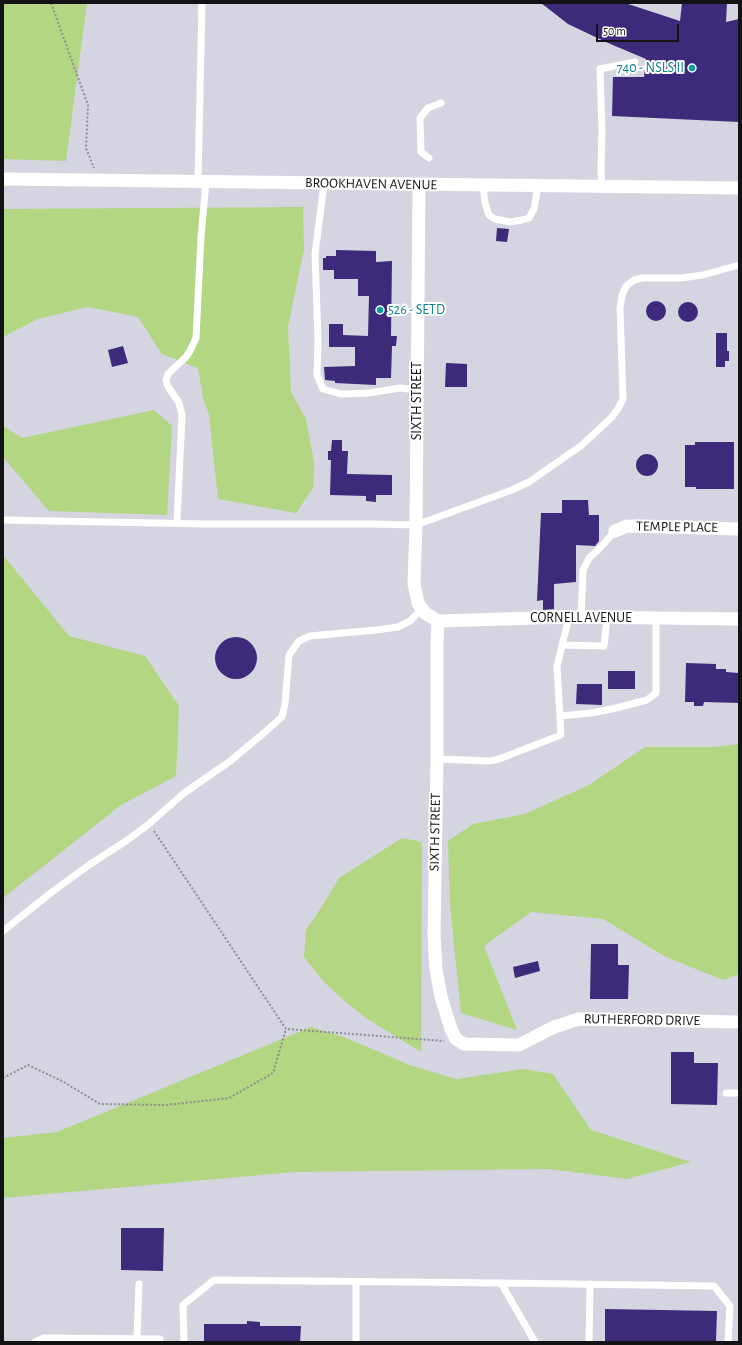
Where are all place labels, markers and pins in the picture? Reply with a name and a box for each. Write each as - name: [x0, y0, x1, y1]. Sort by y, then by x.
- place label: 740 - NSLS II: [617, 60, 684, 76]
- marker: 740 - NSLS II: [687, 63, 697, 73]
- place label: 526 - SETD: [388, 302, 445, 318]
- marker: 526 - SETD: [375, 305, 385, 315]

